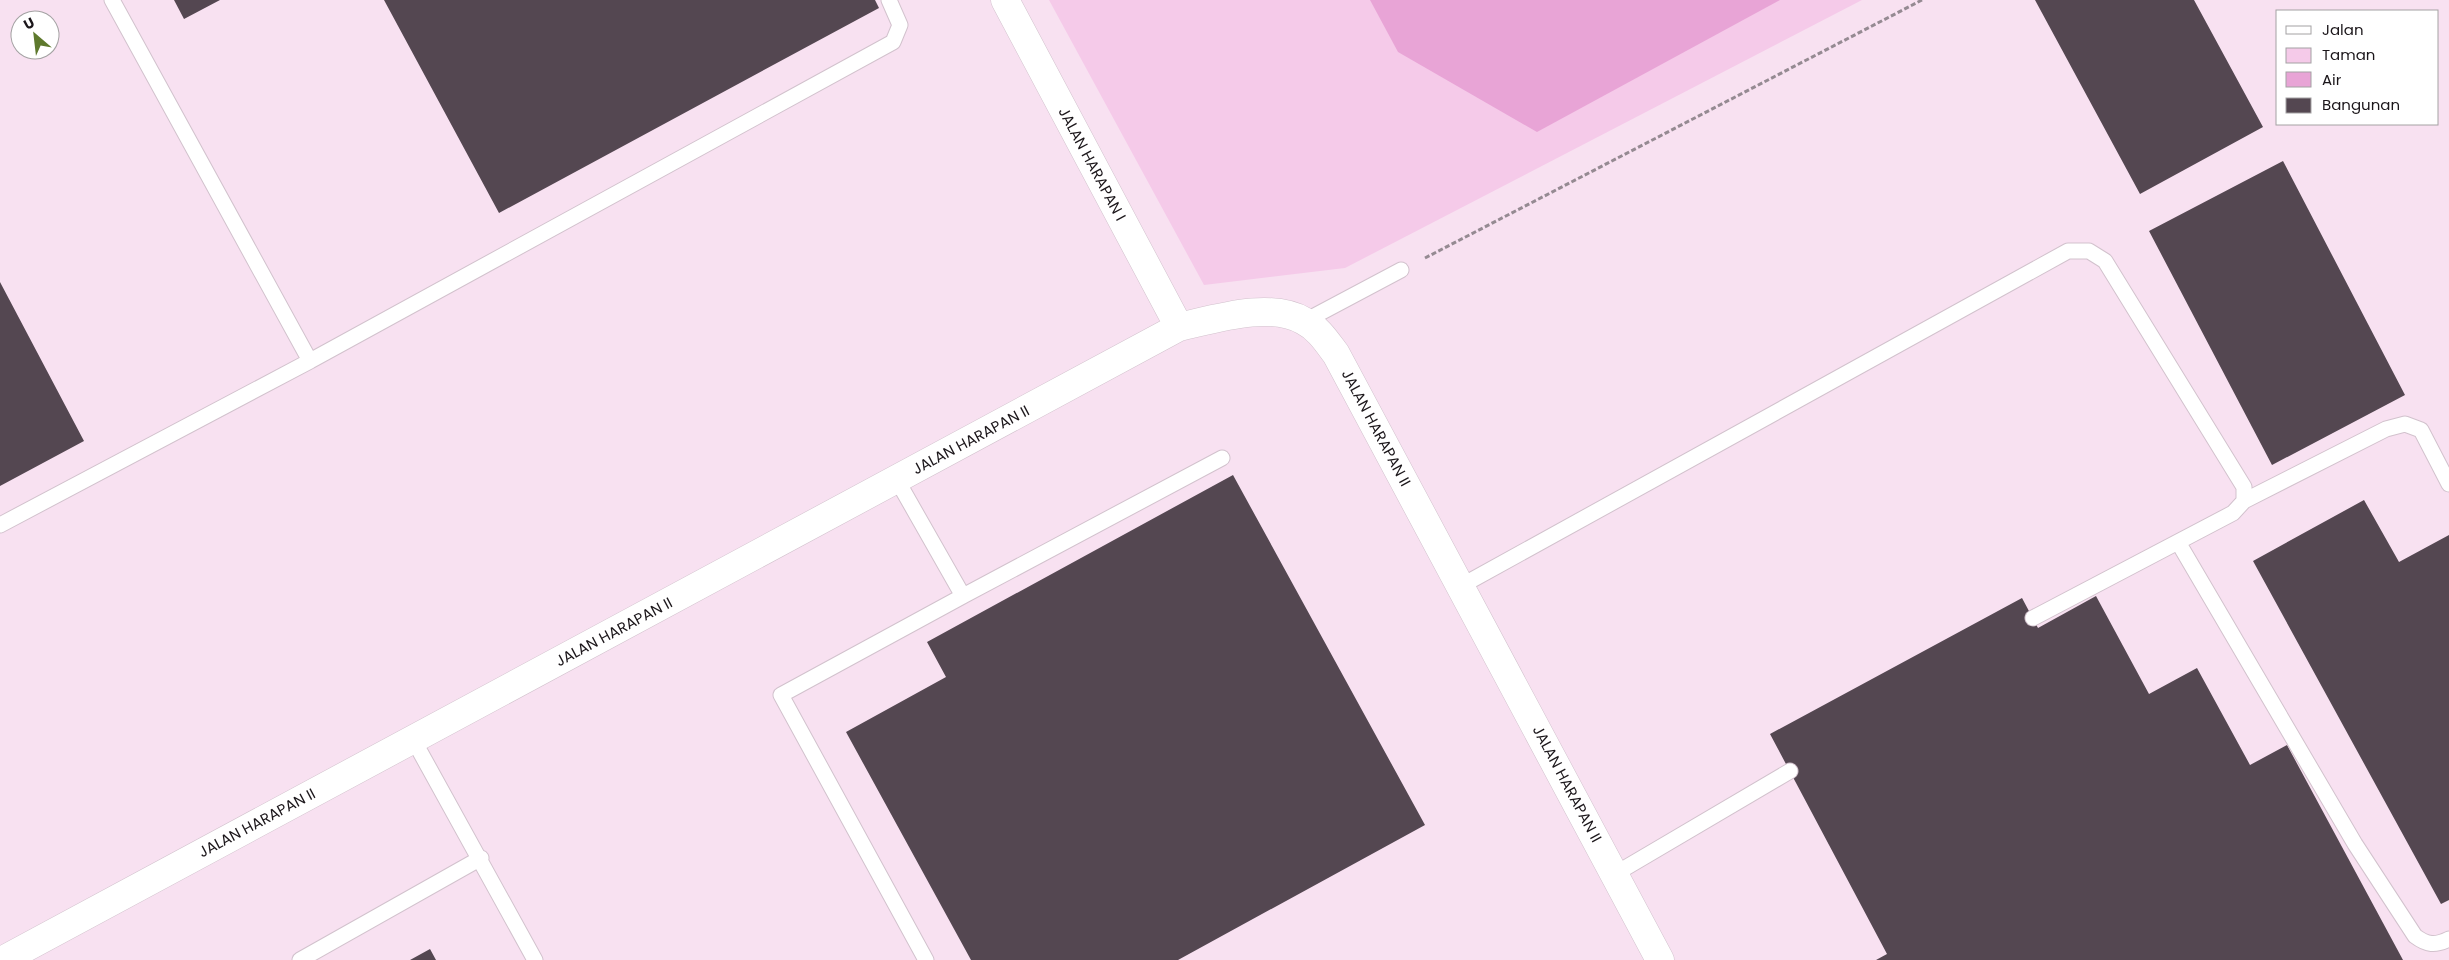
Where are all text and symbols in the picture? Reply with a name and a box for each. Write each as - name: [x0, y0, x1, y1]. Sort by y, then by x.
- north arrow: [10, 10, 60, 60]
- legend: [2276, 10, 2439, 125]
- text: U: [20, 12, 38, 35]
- text: Jalan: [2322, 19, 2364, 40]
- text: Taman: [2322, 44, 2375, 65]
- text: Air: [2322, 69, 2342, 90]
- text: Bangunan: [2322, 94, 2400, 115]
- street label: JALAN HARAPAN I: [1054, 103, 1131, 224]
- street label: JALAN HARAPAN II: [1337, 366, 1416, 490]
- street label: JALAN HARAPAN II: [909, 400, 1033, 479]
- street label: JALAN HARAPAN II: [552, 592, 676, 671]
- street label: JALAN HARAPAN II: [1528, 722, 1607, 846]
- street label: JALAN HARAPAN II: [195, 783, 319, 862]

